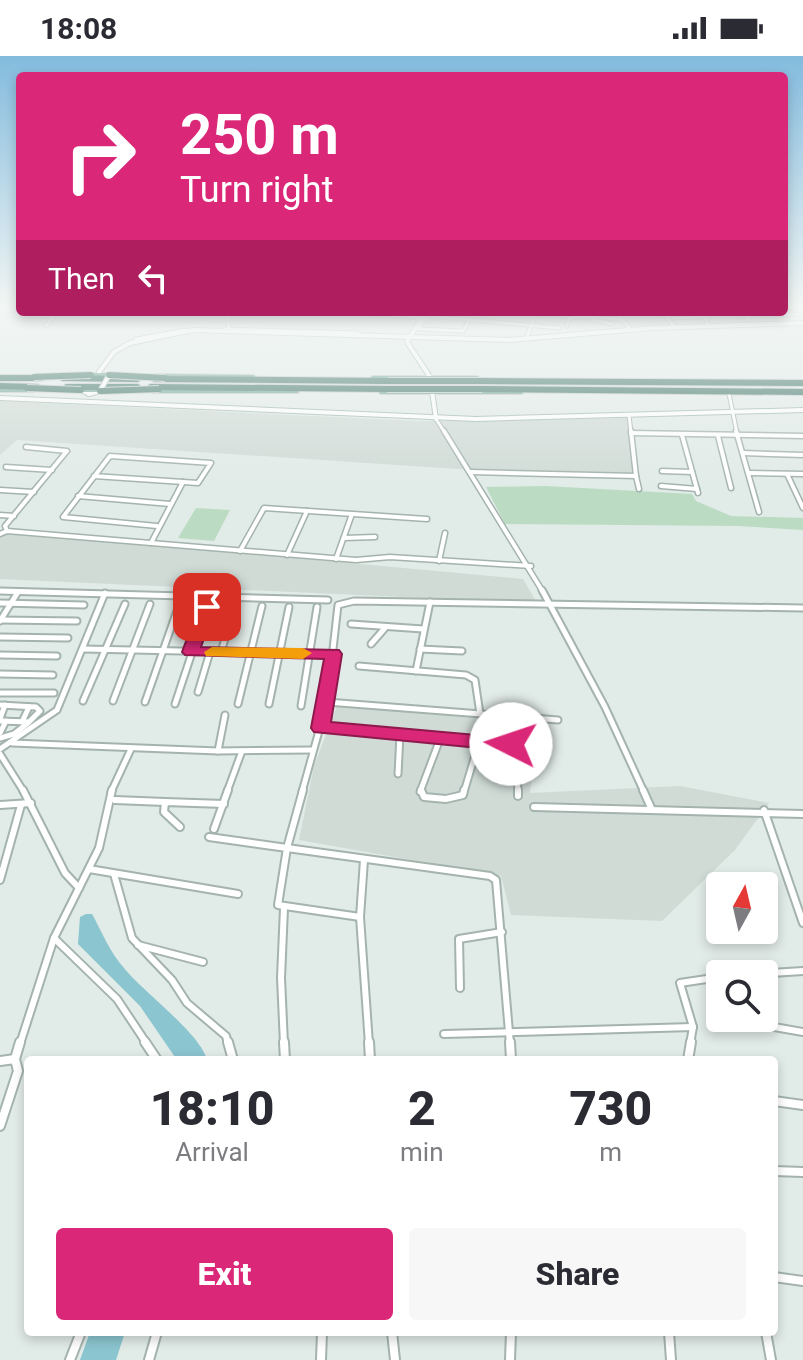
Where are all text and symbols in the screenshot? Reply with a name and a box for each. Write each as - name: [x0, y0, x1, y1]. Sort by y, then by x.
- text: 18:08: [40, 11, 117, 46]
- text: 250 m: [180, 102, 339, 168]
- icon: right: [48, 104, 152, 208]
- text: Turn right: [180, 169, 333, 211]
- icon: left: [131, 256, 175, 300]
- text: Then: [48, 261, 115, 296]
- pin: [173, 573, 241, 641]
- icon: arrive: [185, 585, 229, 629]
- position arrow: [469, 702, 553, 786]
- north arrow: [706, 872, 778, 944]
- map controls: [706, 872, 778, 1032]
- button: search: [706, 960, 778, 1032]
- text: 18:10: [150, 1080, 274, 1137]
- text: 2: [408, 1080, 436, 1137]
- text: 730: [569, 1080, 652, 1137]
- text: Arrival: [175, 1137, 249, 1167]
- text: min: [400, 1137, 444, 1167]
- text: m: [599, 1137, 622, 1167]
- button: Exit: [56, 1228, 393, 1320]
- button: Share: [409, 1228, 746, 1320]

